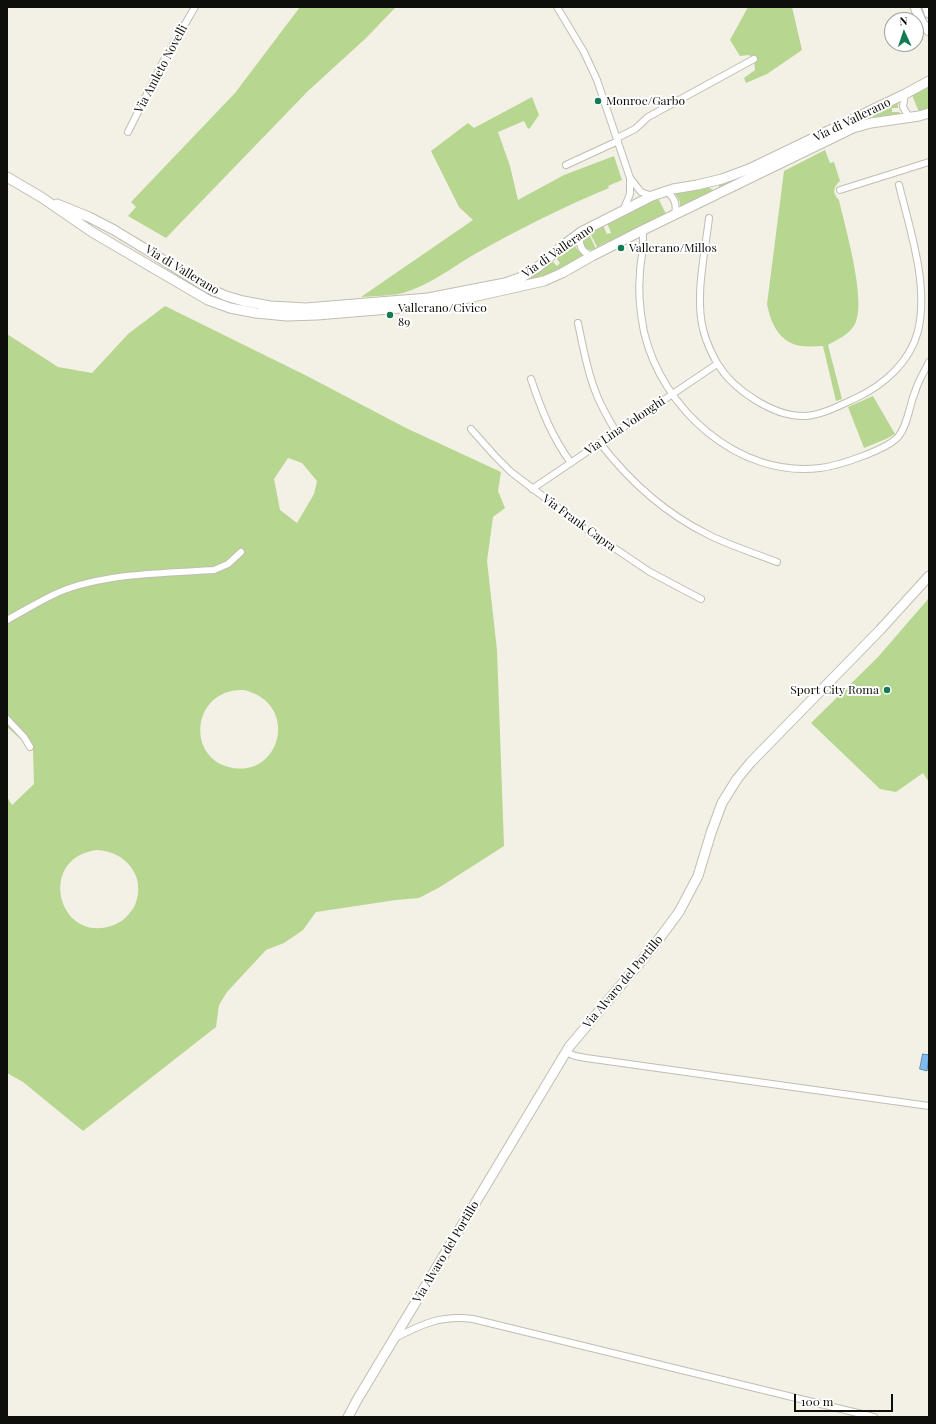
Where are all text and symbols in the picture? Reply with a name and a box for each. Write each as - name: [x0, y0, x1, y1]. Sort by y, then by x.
- north arrow: [884, 12, 924, 52]
- text: N: [899, 13, 908, 28]
- street label: Via Amleto Novelli: [132, 22, 190, 116]
- place label: Monroe/Garbo: [606, 94, 685, 108]
- street label: Via di Vallerano: [811, 95, 893, 145]
- marker: Monroe/Garbo: [593, 96, 603, 106]
- street label: Via di Vallerano: [520, 221, 596, 281]
- place label: Vallerano/Millos: [629, 241, 717, 255]
- street label: Via di Vallerano: [142, 242, 222, 298]
- marker: Vallerano/Millos: [616, 243, 626, 253]
- place label: Vallerano/Civico 89: [398, 301, 487, 329]
- marker: Vallerano/Civico 89: [385, 310, 395, 320]
- street label: Via Lina Volonghi: [582, 394, 668, 458]
- street label: Via Frank Capra: [540, 492, 618, 554]
- place label: Sport City Roma: [790, 683, 879, 697]
- marker: Sport City Roma: [882, 685, 892, 695]
- street label: Via Alvaro del Portillo: [580, 933, 666, 1031]
- street label: Via Alvaro del Portillo: [410, 1198, 482, 1306]
- scale bar: [796, 1386, 895, 1412]
- text: 100 m: [801, 1393, 833, 1409]

